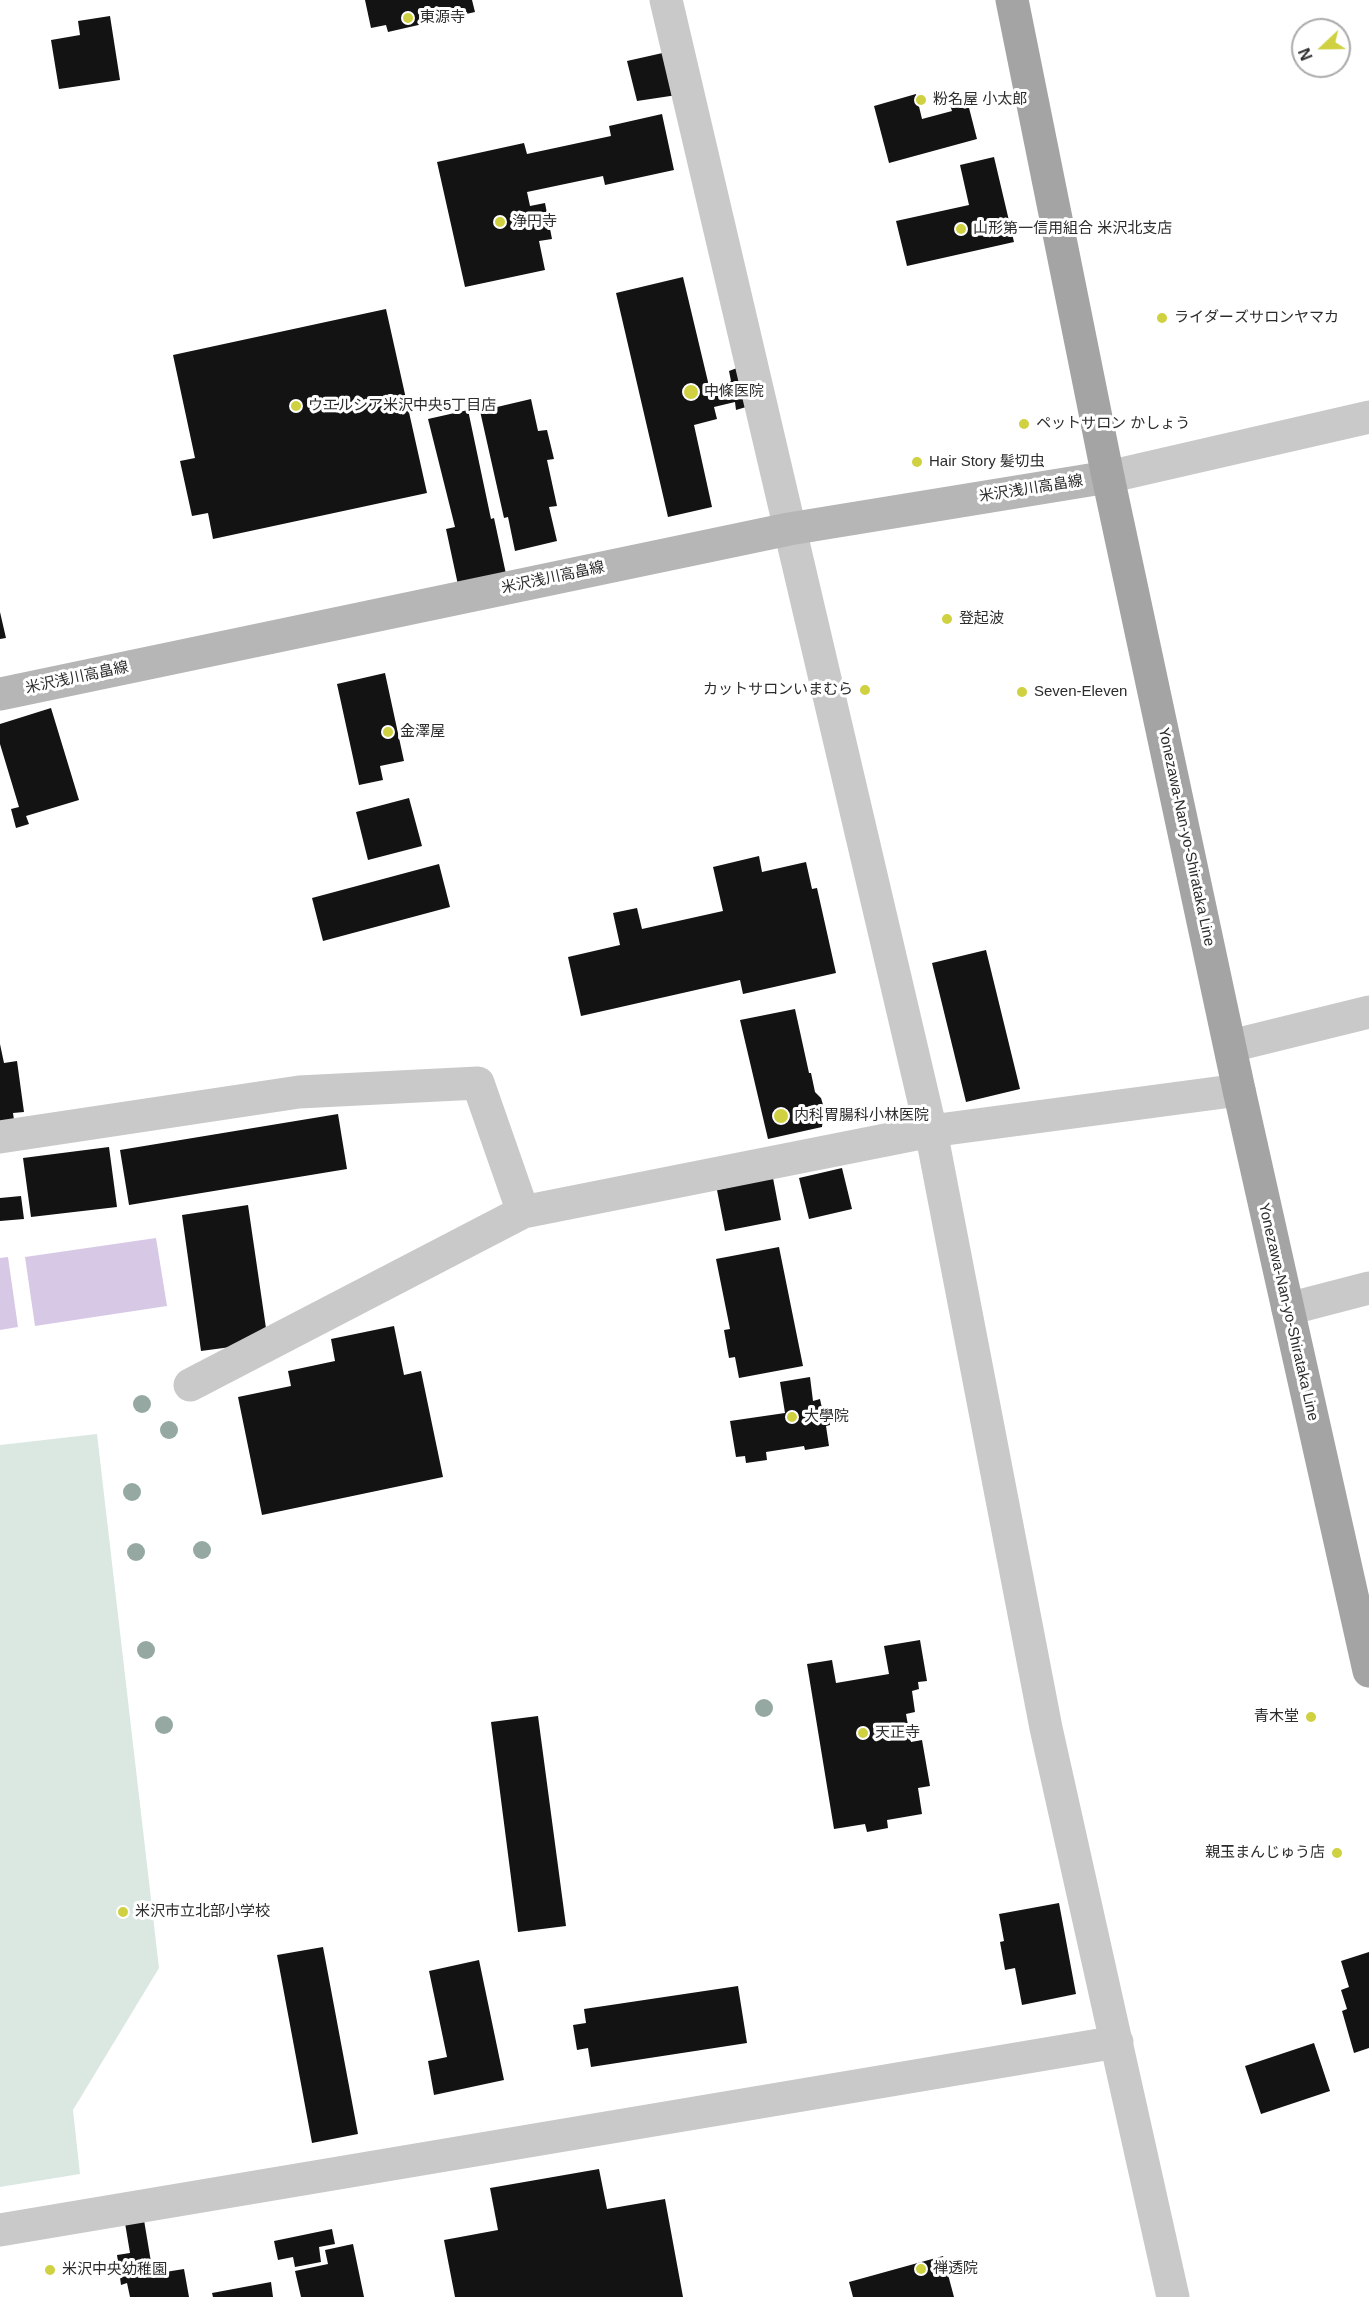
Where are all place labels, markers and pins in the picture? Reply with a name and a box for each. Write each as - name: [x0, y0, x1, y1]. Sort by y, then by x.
- place label: 東源寺: [420, 9, 465, 27]
- marker: 東源寺: [401, 11, 415, 25]
- place label: 粉名屋 小太郎: [933, 91, 1027, 109]
- marker: 粉名屋 小太郎: [914, 93, 928, 107]
- place label: 浄円寺: [512, 213, 557, 231]
- marker: 浄円寺: [493, 215, 507, 229]
- place label: 山形第一信用組合 米沢北支店: [973, 220, 1172, 238]
- marker: 山形第一信用組合 米沢北支店: [954, 222, 968, 236]
- place label: ライダーズサロンヤマカ: [1174, 309, 1339, 327]
- marker: ライダーズサロンヤマカ: [1155, 311, 1169, 325]
- marker: 中條医院: [682, 383, 700, 401]
- place label: 中條医院: [704, 383, 764, 401]
- place label: ウエルシア米沢中央5丁目店: [308, 397, 496, 415]
- marker: ウエルシア米沢中央5丁目店: [289, 399, 303, 413]
- place label: ペットサロン かしょう: [1036, 415, 1190, 433]
- marker: ペットサロン かしょう: [1017, 417, 1031, 431]
- place label: Hair Story 髪切虫: [929, 453, 1045, 471]
- marker: Hair Story 髪切虫: [910, 455, 924, 469]
- place label: 登起波: [959, 610, 1004, 628]
- marker: 登起波: [940, 612, 954, 626]
- place label: カットサロンいまむら: [703, 681, 853, 699]
- marker: カットサロンいまむら: [858, 683, 872, 697]
- place label: Seven-Eleven: [1034, 683, 1127, 701]
- marker: Seven-Eleven: [1015, 685, 1029, 699]
- place label: 金澤屋: [400, 723, 445, 741]
- marker: 金澤屋: [381, 725, 395, 739]
- marker: 内科胃腸科小林医院: [772, 1107, 790, 1125]
- place label: 内科胃腸科小林医院: [794, 1107, 929, 1125]
- place label: 大學院: [804, 1408, 849, 1426]
- marker: 大學院: [785, 1410, 799, 1424]
- place label: 青木堂: [1254, 1708, 1299, 1726]
- marker: 青木堂: [1304, 1710, 1318, 1724]
- place label: 天正寺: [875, 1724, 920, 1742]
- marker: 天正寺: [856, 1726, 870, 1740]
- place label: 親玉まんじゅう店: [1205, 1844, 1325, 1862]
- marker: 親玉まんじゅう店: [1330, 1846, 1344, 1860]
- place label: 米沢市立北部小学校: [135, 1903, 270, 1921]
- marker: 米沢市立北部小学校: [116, 1905, 130, 1919]
- place label: 禅透院: [933, 2260, 978, 2278]
- place label: 米沢中央幼稚園: [62, 2261, 167, 2279]
- marker: 禅透院: [914, 2262, 928, 2276]
- marker: 米沢中央幼稚園: [43, 2263, 57, 2277]

